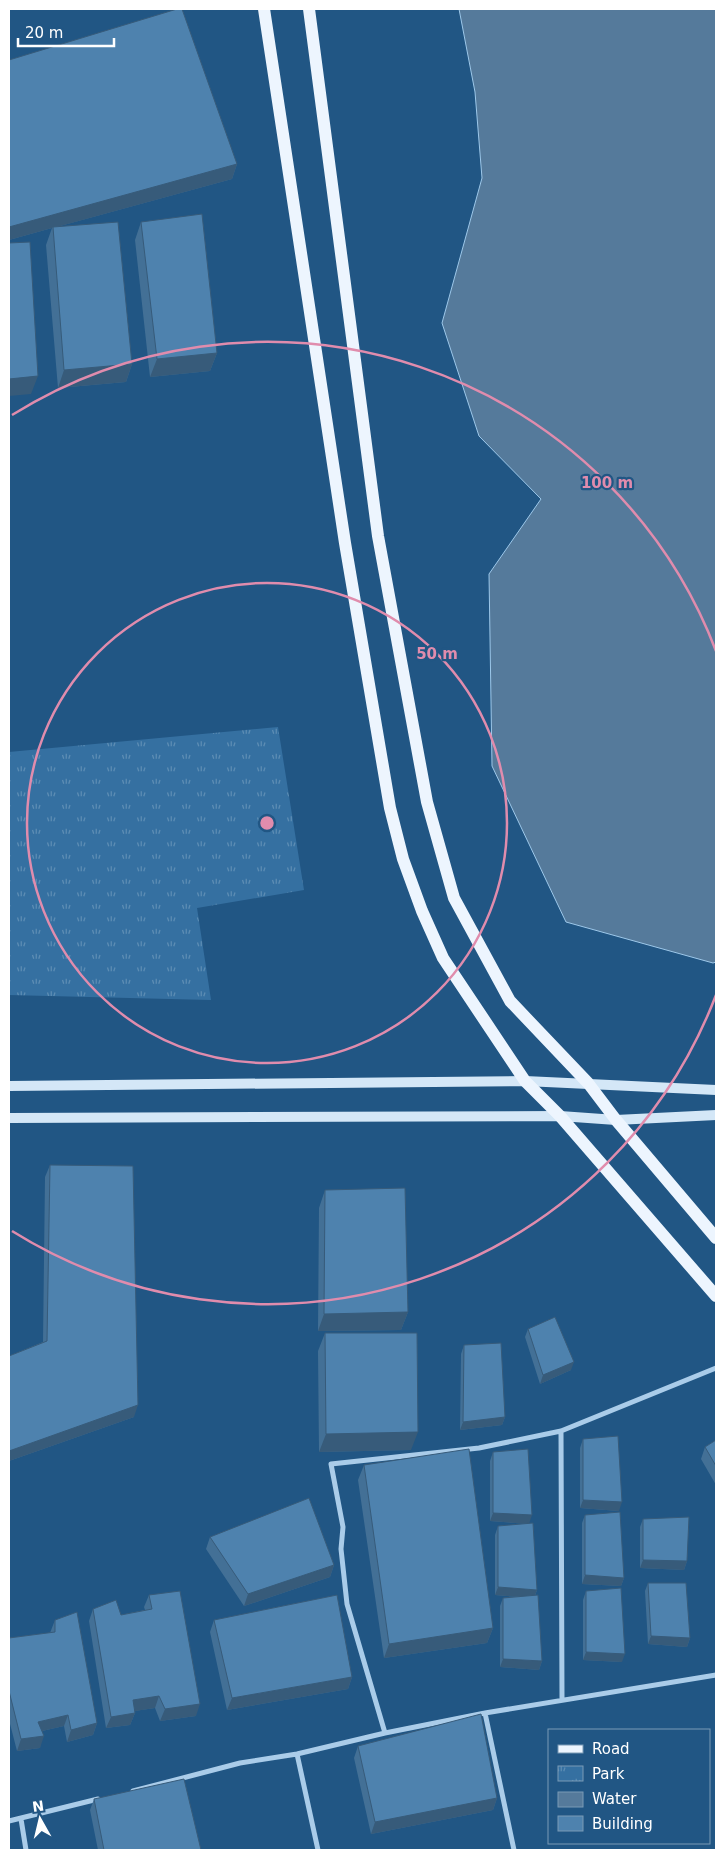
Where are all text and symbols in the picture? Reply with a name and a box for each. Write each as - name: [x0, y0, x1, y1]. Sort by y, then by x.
- scale bar: [18, 15, 114, 47]
- text: 20 m: [25, 24, 63, 42]
- text: 100 m: [581, 474, 633, 492]
- text: 50 m: [416, 645, 458, 663]
- centre of rings: [258, 814, 276, 832]
- legend: [548, 1729, 710, 1844]
- text: Road: [592, 1740, 630, 1758]
- text: Park: [592, 1765, 625, 1783]
- text: Water: [592, 1790, 637, 1808]
- north arrow: [15, 1794, 65, 1844]
- text: N: [31, 1797, 45, 1815]
- text: Building: [592, 1815, 653, 1833]

